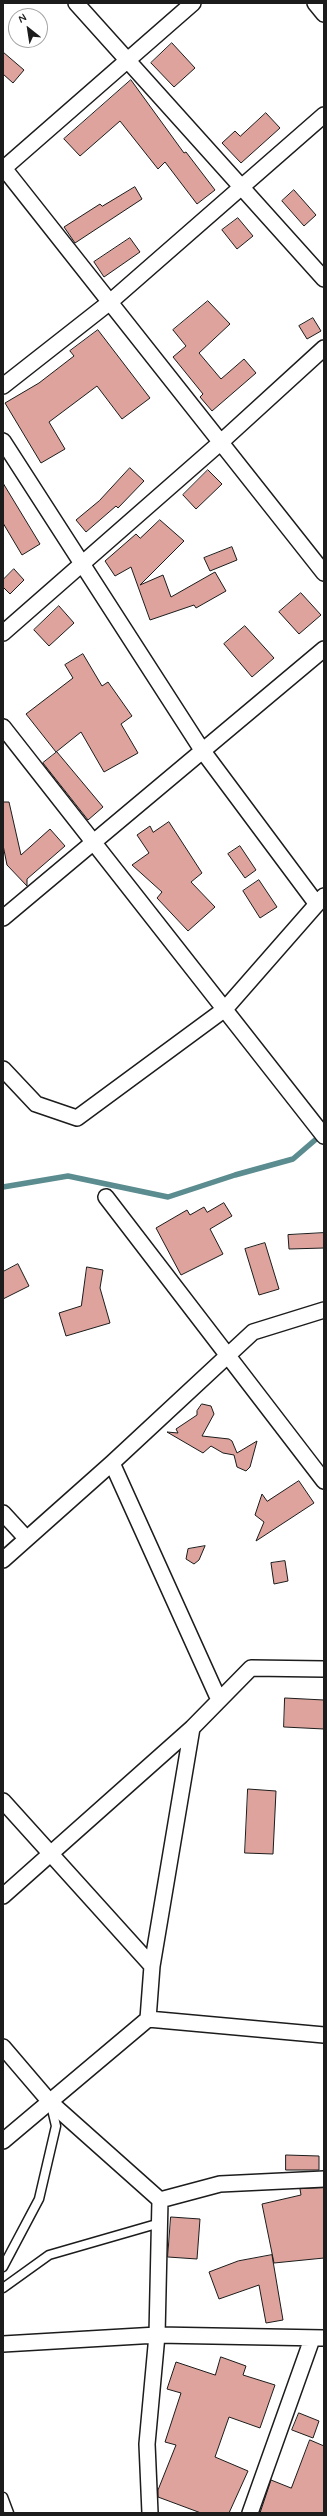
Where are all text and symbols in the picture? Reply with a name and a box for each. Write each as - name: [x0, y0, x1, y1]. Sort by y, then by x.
- north arrow: [8, 8, 48, 48]
- text: N: [16, 11, 29, 26]

